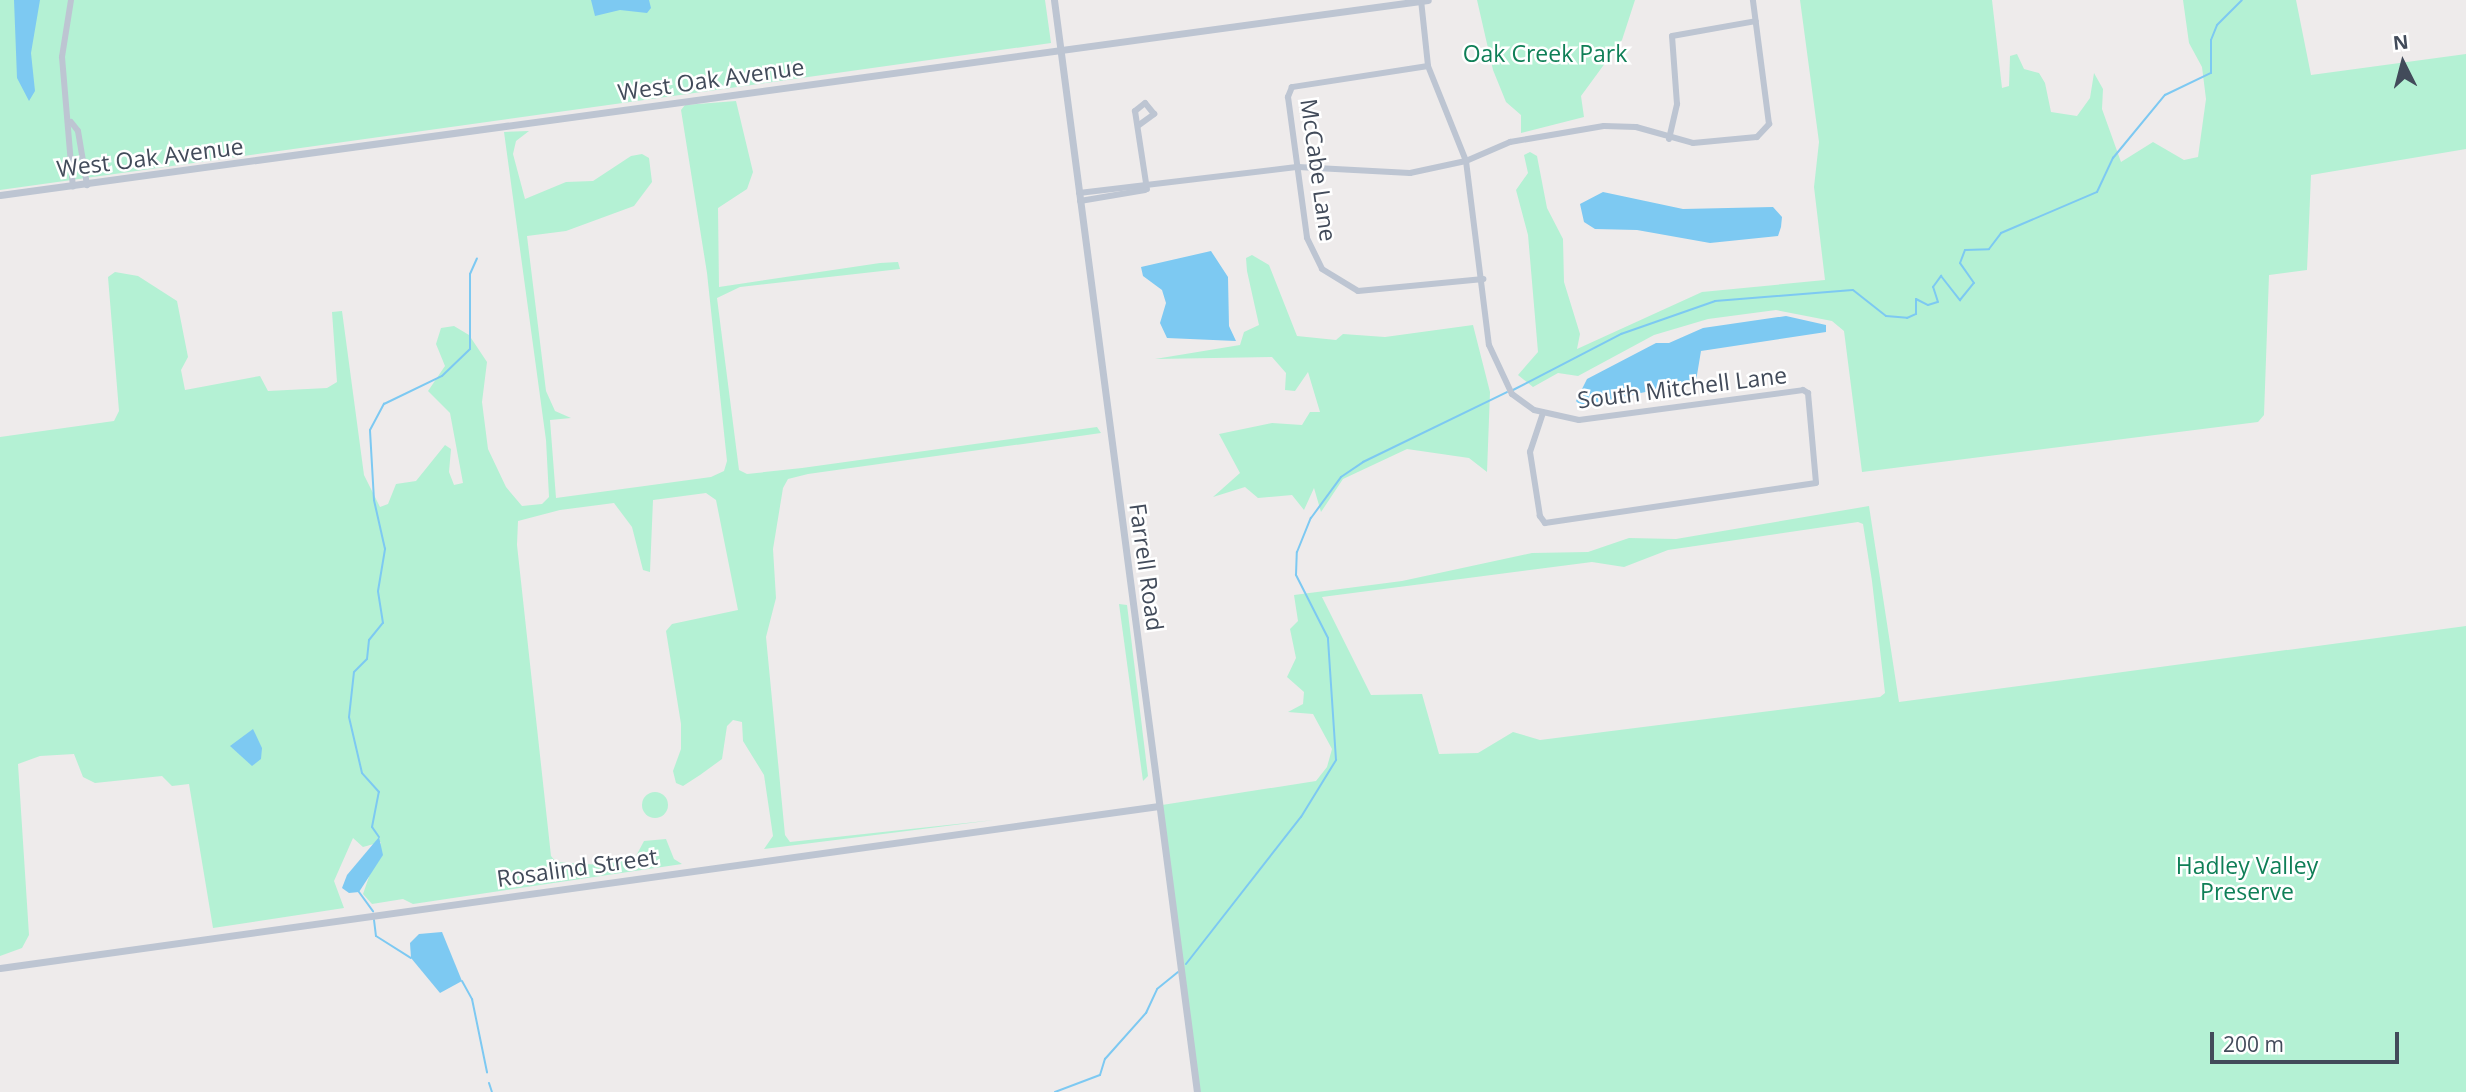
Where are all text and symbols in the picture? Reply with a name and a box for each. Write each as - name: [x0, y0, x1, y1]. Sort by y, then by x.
- north arrow: [2368, 28, 2438, 98]
- text: N: [2392, 28, 2410, 56]
- park label: Oak Creek Park: [1463, 39, 1627, 67]
- street label: West Oak Avenue: [616, 52, 806, 106]
- street label: McCabe Lane: [1295, 97, 1343, 243]
- street label: West Oak Avenue: [55, 132, 245, 182]
- street label: South Mitchell Lane: [1576, 360, 1788, 414]
- street label: Farrell Road: [1124, 501, 1170, 633]
- street label: Rosalind Street: [495, 842, 659, 892]
- park label: Hadley Valley Preserve: [2176, 851, 2318, 905]
- scale bar: [2214, 1018, 2403, 1062]
- text: 200 m: [2223, 1030, 2284, 1058]

